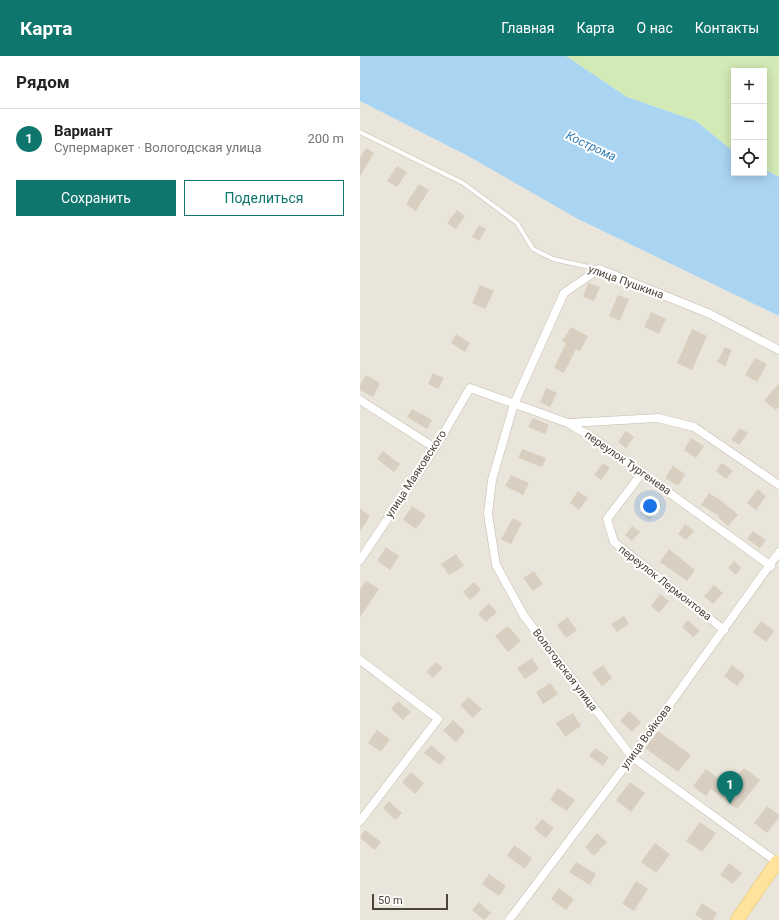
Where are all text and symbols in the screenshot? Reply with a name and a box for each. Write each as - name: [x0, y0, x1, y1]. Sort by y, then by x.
- text: Карта: [20, 17, 72, 40]
- text: Главная: [501, 20, 554, 36]
- text: Карта: [576, 20, 615, 36]
- text: О нас: [637, 20, 673, 36]
- text: Контакты: [695, 20, 759, 36]
- map controls: [731, 68, 767, 176]
- button: +: [731, 68, 767, 104]
- text: Рядом: [16, 72, 70, 92]
- button: −: [731, 104, 767, 140]
- text: Вариант: [54, 122, 113, 140]
- water label: Кострома: [564, 128, 618, 164]
- text: 1: [25, 131, 33, 146]
- text: 200 m: [307, 131, 344, 146]
- text: Супермаркет · Вологодская улица: [54, 140, 262, 155]
- button: locate: [731, 140, 767, 176]
- button: Сохранить: [16, 180, 176, 216]
- button: Поделиться: [184, 180, 344, 216]
- street label: улица Пушкина: [586, 262, 666, 302]
- street label: улица Маяковского: [383, 428, 449, 520]
- street label: переулок Тургенева: [582, 428, 674, 498]
- your location: [640, 496, 660, 516]
- street label: переулок Лермонтова: [616, 543, 714, 623]
- street label: Вологодская улица: [530, 626, 600, 714]
- street label: улица Войкова: [618, 702, 674, 772]
- pin: 1: [717, 771, 743, 804]
- scale bar: [372, 892, 448, 911]
- text: 50 m: [378, 894, 403, 907]

